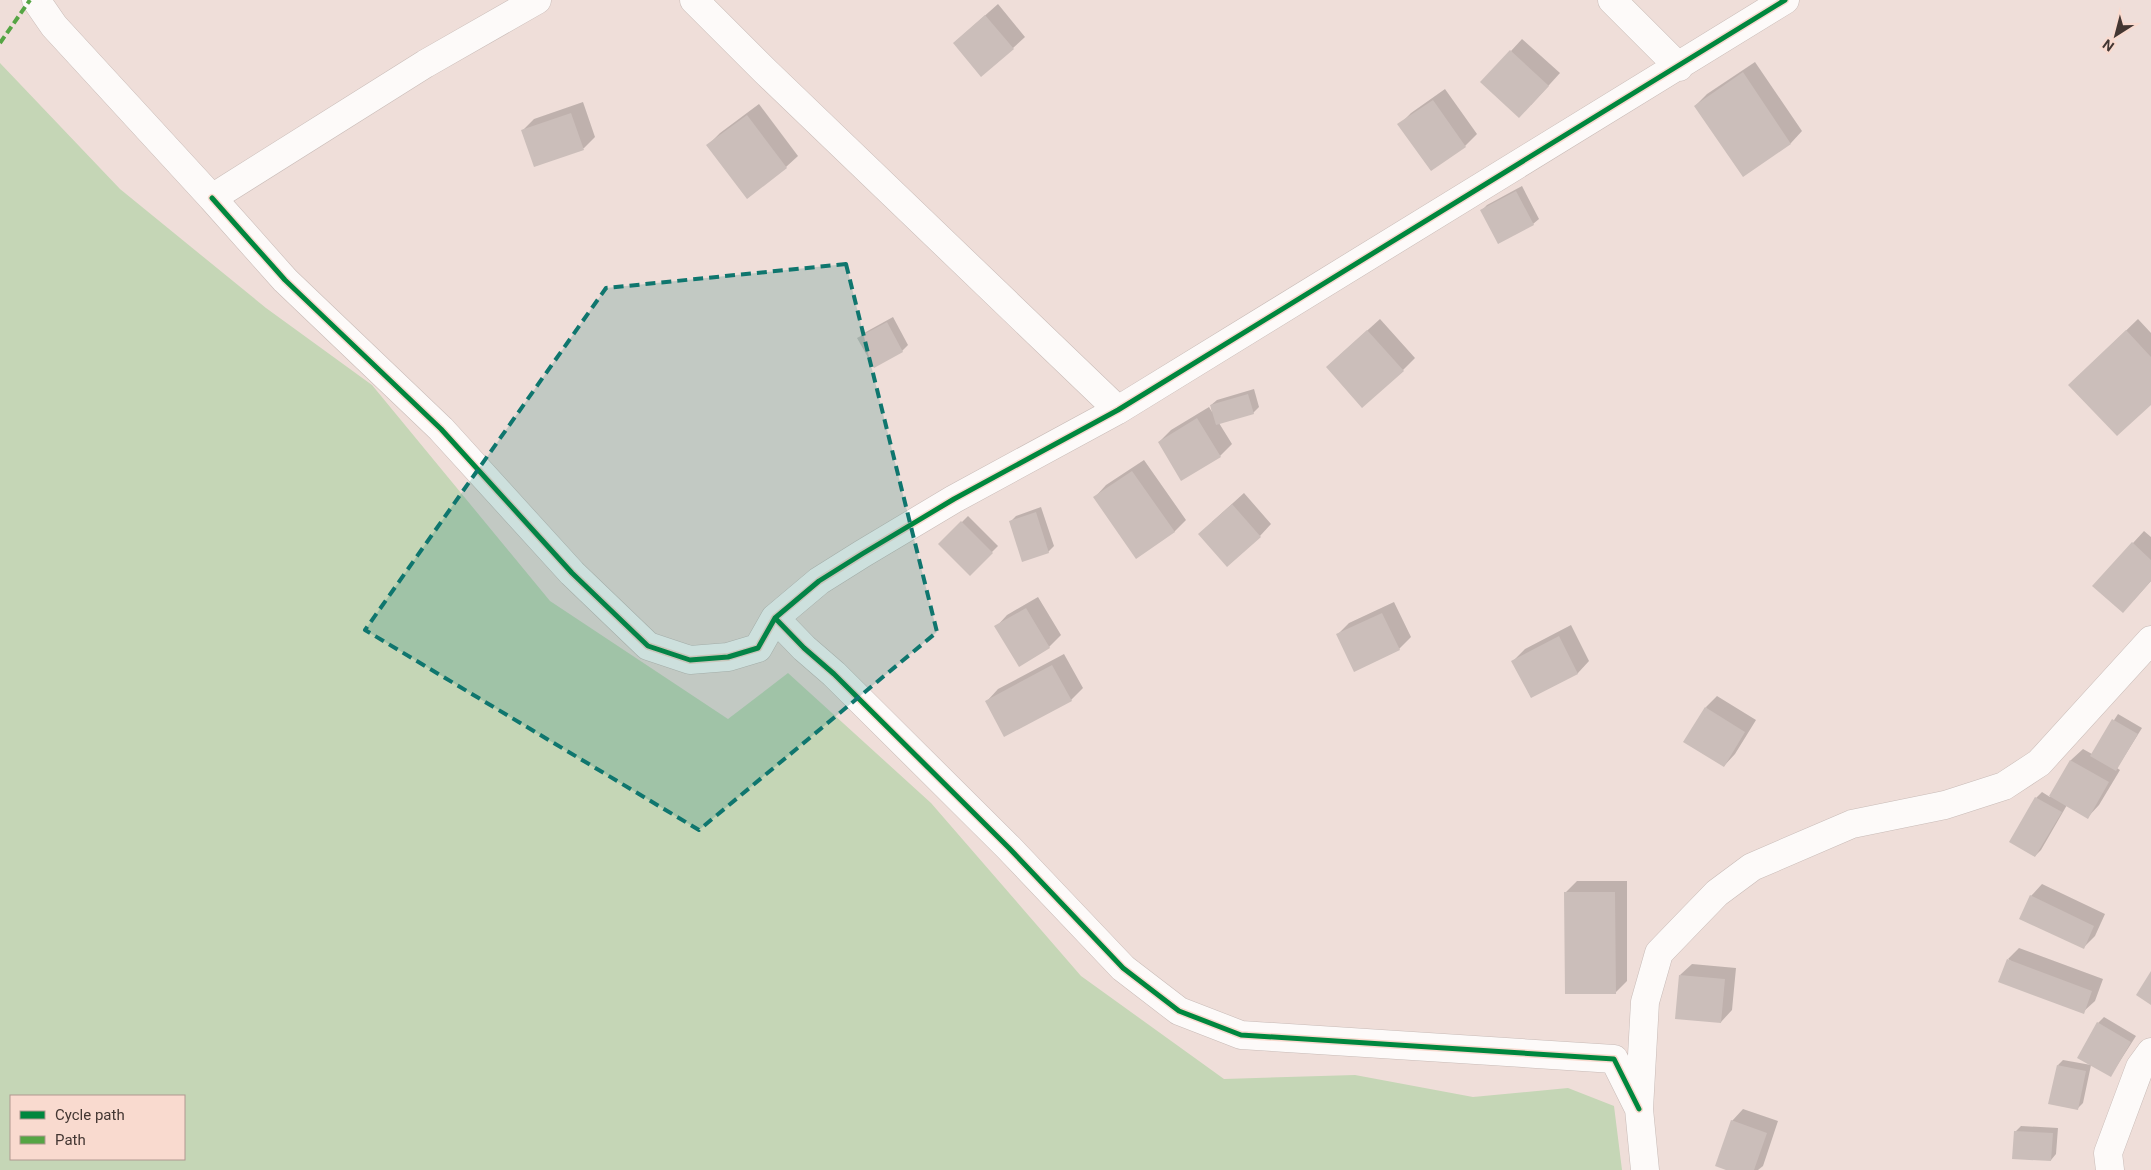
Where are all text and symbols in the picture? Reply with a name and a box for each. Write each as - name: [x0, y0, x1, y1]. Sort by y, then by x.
- north arrow: [2091, 10, 2141, 60]
- text: N: [2100, 36, 2117, 55]
- legend: [10, 1095, 185, 1160]
- text: Cycle path: [55, 1106, 125, 1124]
- text: Path: [55, 1131, 86, 1149]

